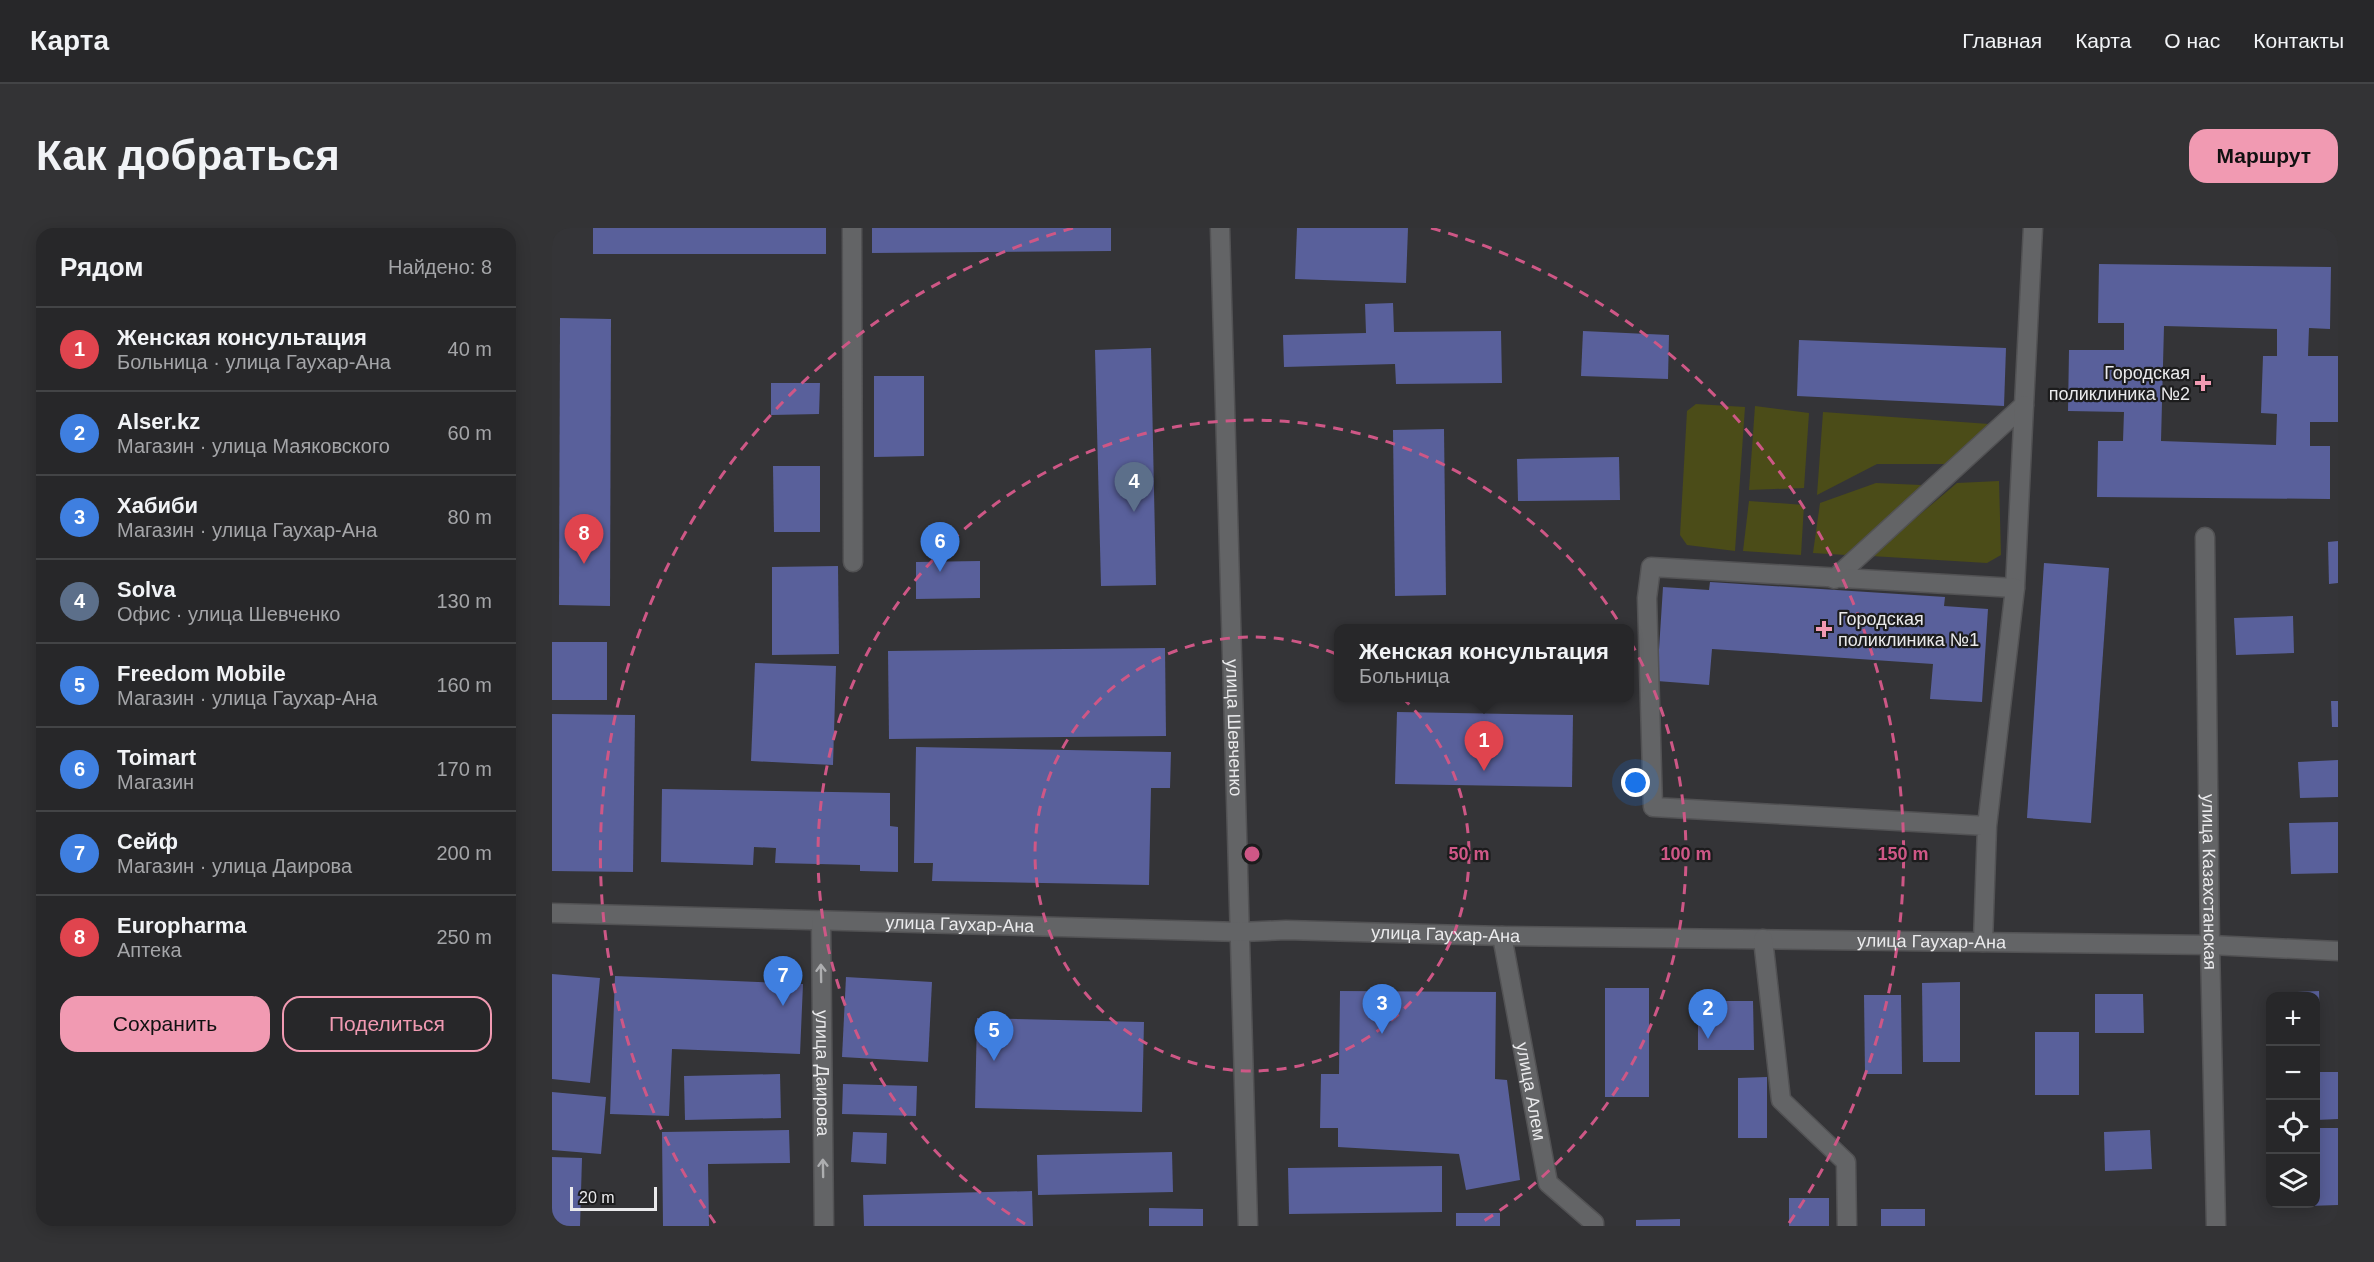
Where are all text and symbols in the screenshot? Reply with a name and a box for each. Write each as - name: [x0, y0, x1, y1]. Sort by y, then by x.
- text: Карта: [30, 25, 109, 56]
- text: Главная: [1962, 29, 2042, 52]
- text: Карта: [2075, 29, 2131, 52]
- text: О нас: [2164, 29, 2220, 52]
- text: Контакты: [2253, 29, 2344, 52]
- button: Маршрут: [2189, 129, 2338, 183]
- text: Как добраться: [36, 132, 340, 179]
- text: Рядом: [60, 252, 143, 282]
- text: Найдено: 8: [388, 256, 492, 278]
- text: Женская консультация: [117, 325, 367, 350]
- text: 1: [74, 338, 85, 360]
- text: 40 m: [448, 338, 492, 360]
- text: Больница · улица Гаухар-Ана: [117, 351, 391, 373]
- place label: Городская поликлиника №2: [2049, 363, 2190, 404]
- marker: Городская поликлиника №2: [2194, 374, 2212, 392]
- text: Alser.kz: [117, 409, 200, 434]
- text: 2: [74, 422, 85, 444]
- text: 60 m: [448, 422, 492, 444]
- text: Магазин · улица Маяковского: [117, 435, 390, 457]
- pin: 4: [1114, 462, 1154, 512]
- text: Хабиби: [117, 493, 198, 518]
- text: 3: [74, 506, 85, 528]
- text: 80 m: [448, 506, 492, 528]
- pin: 8: [564, 514, 603, 564]
- text: Магазин · улица Гаухар-Ана: [117, 519, 377, 541]
- pin: 6: [920, 522, 960, 572]
- text: Solva: [117, 577, 176, 602]
- text: 4: [74, 590, 85, 612]
- text: 130 m: [436, 590, 492, 612]
- text: Офис · улица Шевченко: [117, 603, 340, 625]
- place label: Городская поликлиника №1: [1838, 609, 1979, 650]
- marker: Городская поликлиника №1: [1815, 620, 1833, 638]
- popup: [1334, 624, 1634, 702]
- text: Женская консультация: [1359, 639, 1609, 664]
- street label: улица Шевченко: [1222, 659, 1246, 797]
- text: Freedom Mobile: [117, 661, 286, 686]
- text: Больница: [1359, 665, 1450, 687]
- text: 5: [74, 674, 85, 696]
- text: 160 m: [436, 674, 492, 696]
- text: Магазин · улица Гаухар-Ана: [117, 687, 377, 709]
- pin: 1: [1464, 722, 1504, 771]
- text: Toimart: [117, 745, 196, 770]
- text: 6: [74, 758, 85, 780]
- text: 170 m: [436, 758, 492, 780]
- your location: [1621, 768, 1650, 797]
- text: Магазин: [117, 771, 194, 793]
- street label: улица Казахстанская: [2198, 794, 2221, 970]
- text: Сейф: [117, 829, 178, 854]
- text: 7: [74, 842, 85, 864]
- text: 200 m: [436, 842, 492, 864]
- centre of rings: [1242, 844, 1262, 864]
- text: 50 m: [1448, 844, 1490, 864]
- text: 100 m: [1660, 844, 1712, 864]
- text: 150 m: [1877, 844, 1929, 864]
- text: Магазин · улица Даирова: [117, 855, 352, 877]
- street label: улица Гаухар-Ана: [885, 912, 1036, 936]
- text: Europharma: [117, 913, 247, 938]
- street label: улица Гаухар-Ана: [1371, 922, 1521, 946]
- text: 8: [74, 926, 85, 948]
- text: 250 m: [436, 926, 492, 948]
- street label: улица Гаухар-Ана: [1857, 931, 2007, 952]
- text: Аптека: [117, 939, 182, 961]
- pin: 7: [764, 956, 802, 1006]
- one-way arrow: [815, 963, 827, 983]
- pin: 3: [1362, 984, 1402, 1034]
- pin: 2: [1688, 990, 1728, 1039]
- map controls: [2266, 992, 2320, 1208]
- button: +: [2266, 992, 2320, 1046]
- button: Сохранить: [60, 996, 270, 1052]
- button: Поделиться: [282, 996, 492, 1052]
- street label: улица Даирова: [812, 1010, 833, 1137]
- pin: 5: [974, 1012, 1014, 1061]
- street label: улица Алем: [1512, 1041, 1550, 1142]
- button: −: [2266, 1046, 2320, 1100]
- button: locate: [2266, 1100, 2320, 1154]
- button: layers: [2266, 1154, 2320, 1208]
- one-way arrow: [817, 1158, 829, 1178]
- scale bar: [570, 1184, 657, 1212]
- text: 20 m: [579, 1189, 615, 1206]

